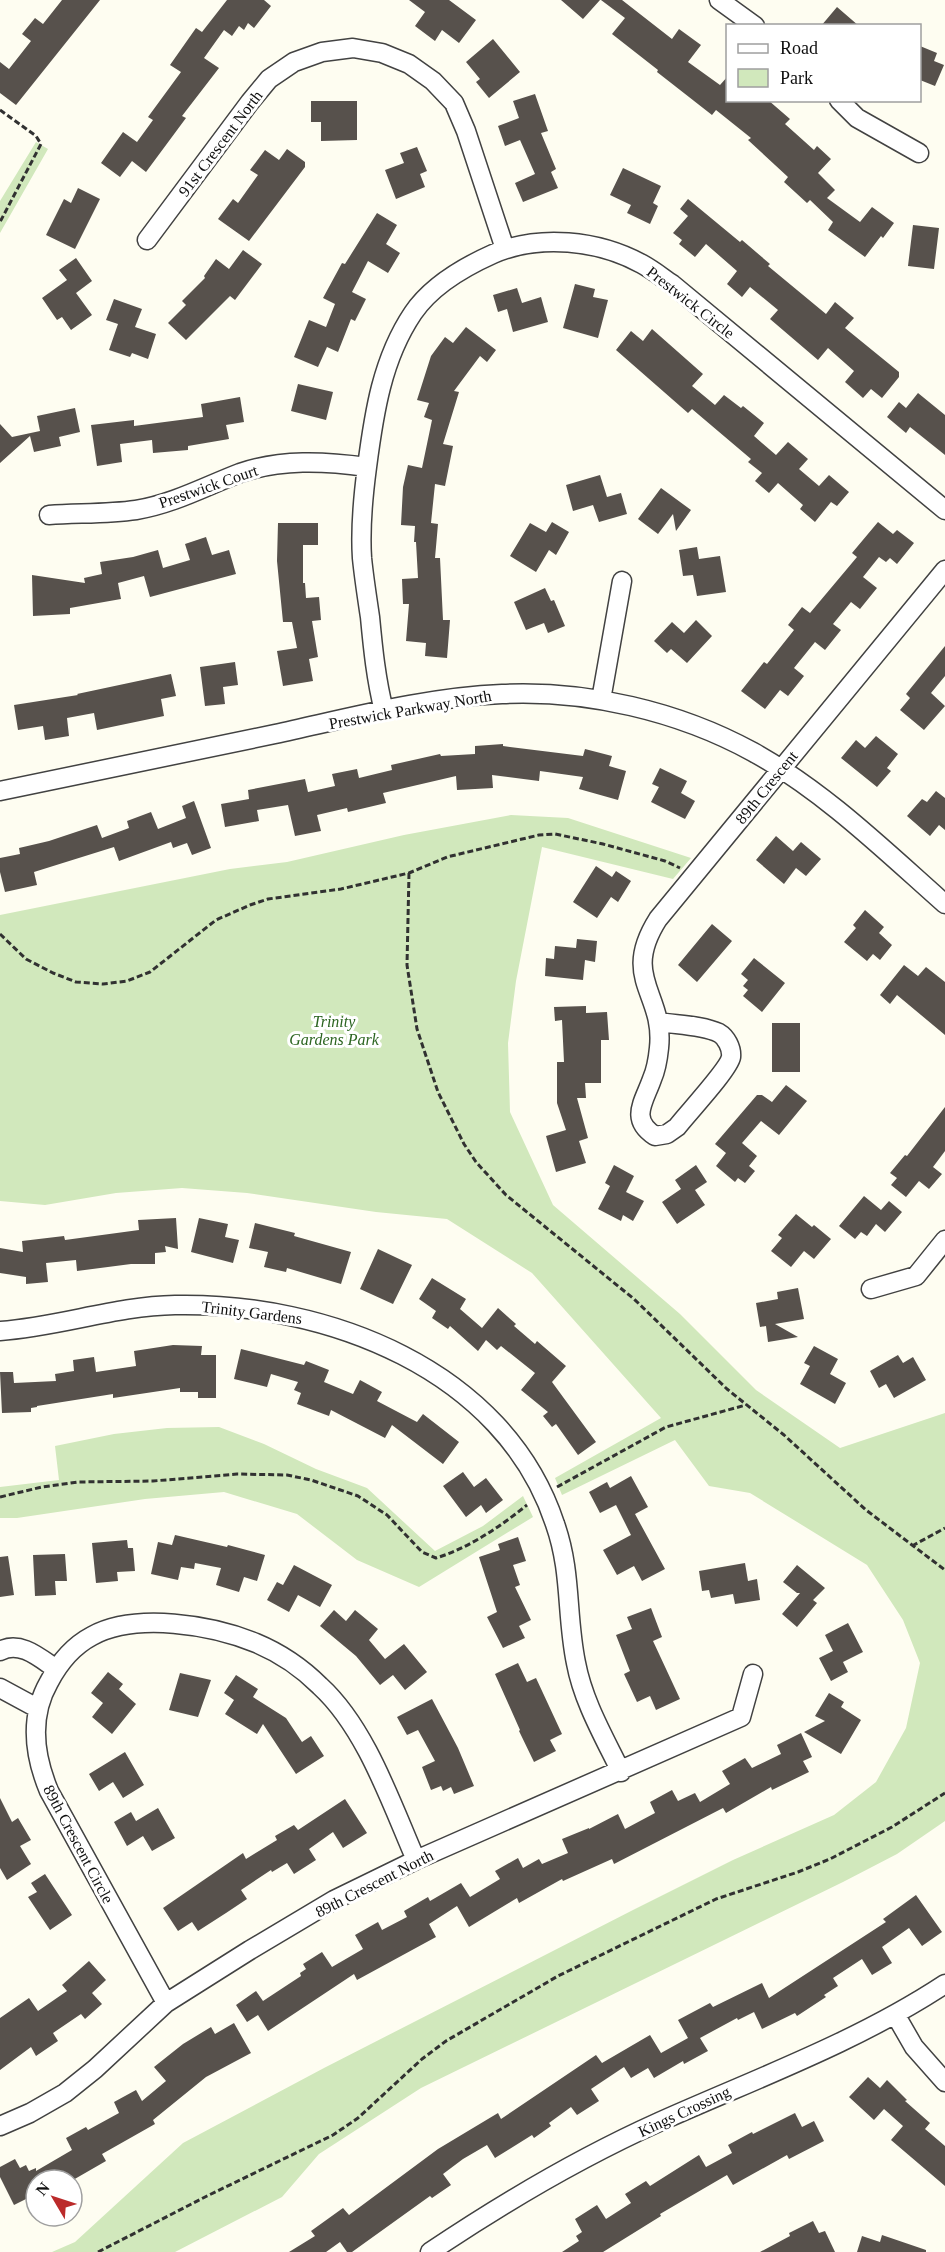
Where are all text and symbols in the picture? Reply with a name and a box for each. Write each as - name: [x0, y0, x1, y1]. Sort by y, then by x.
- legend: [726, 24, 921, 102]
- text: Road: [780, 38, 818, 58]
- text: Park: [780, 68, 813, 88]
- street label: 91st Crescent North: [175, 87, 266, 200]
- street label: Prestwick Circle: [644, 263, 738, 342]
- street label: Prestwick Court: [156, 461, 260, 511]
- street label: Prestwick Parkway North: [328, 687, 493, 733]
- street label: 89th Crescent: [732, 747, 801, 827]
- park label: Trinity Gardens Park: [289, 1013, 380, 1048]
- street label: Trinity Gardens: [201, 1298, 303, 1328]
- street label: 89th Crescent Circle: [40, 1782, 117, 1906]
- street label: 89th Crescent North: [313, 1846, 436, 1920]
- street label: Kings Crossing: [636, 2083, 733, 2141]
- north arrow: [24, 2168, 84, 2228]
- text: N: [32, 2179, 53, 2199]

